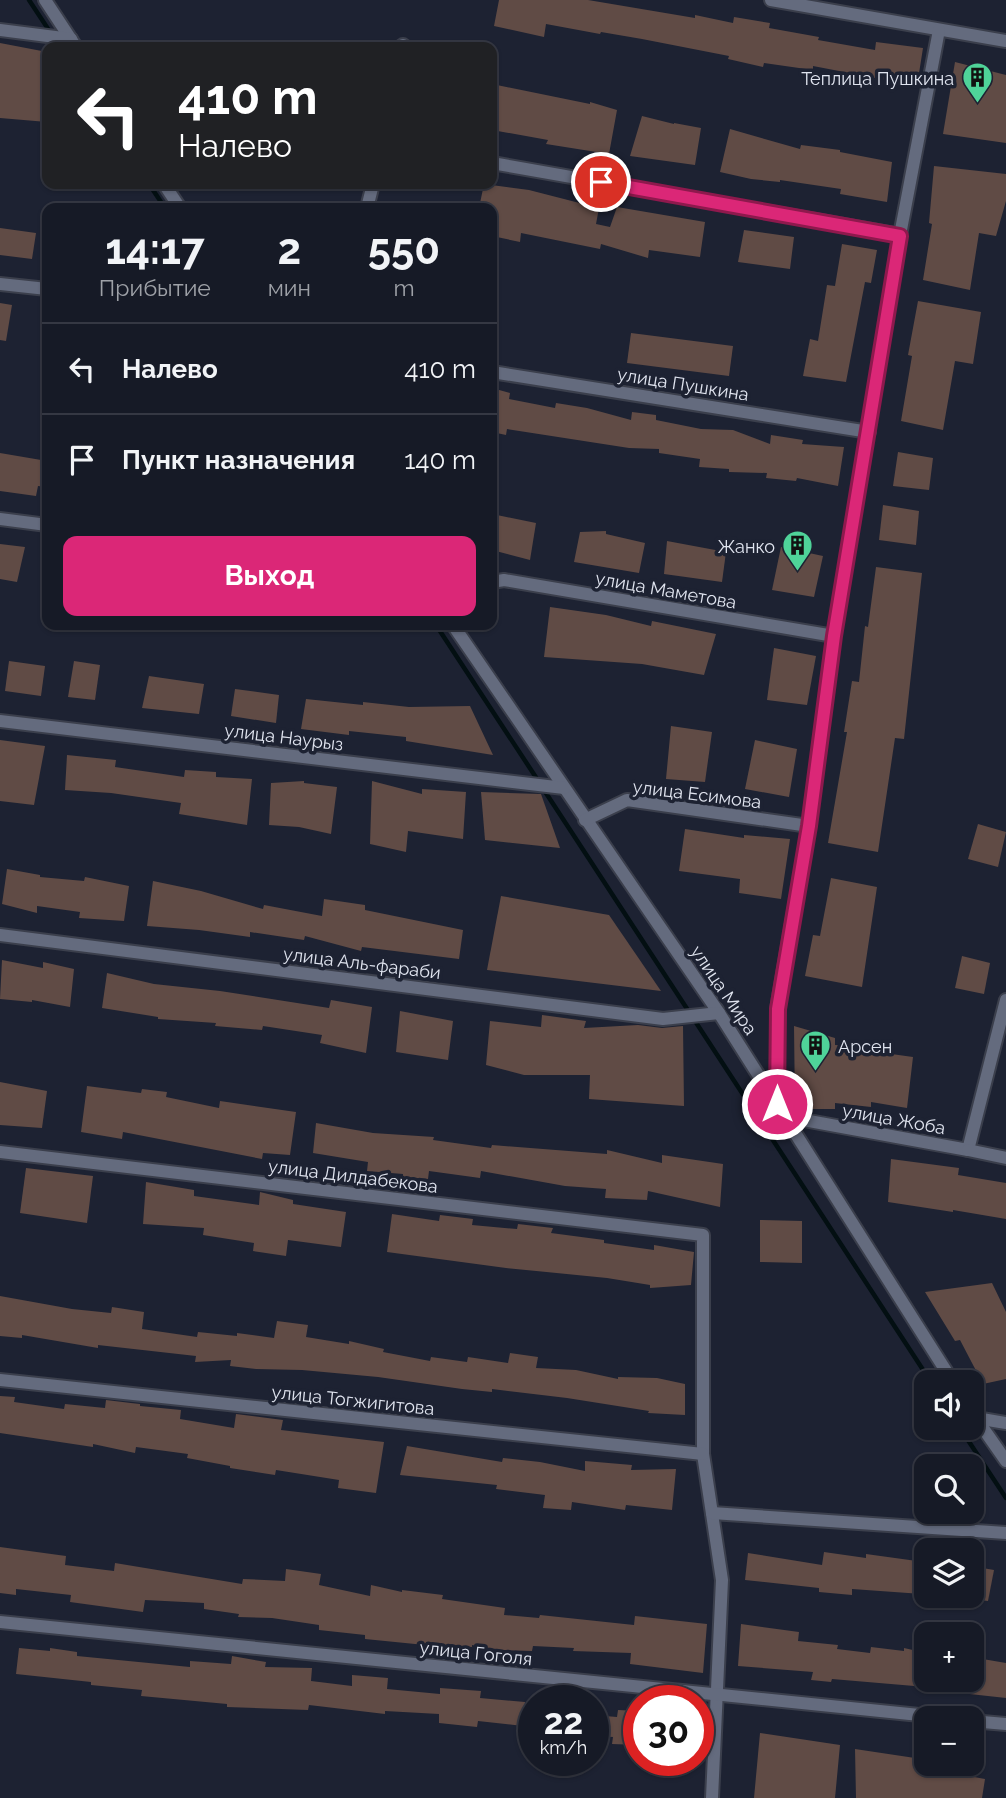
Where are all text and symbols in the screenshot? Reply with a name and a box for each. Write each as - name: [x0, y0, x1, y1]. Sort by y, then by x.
- building icon: Теплица Пушкина: [960, 61, 994, 105]
- text: 410 m: [178, 68, 318, 125]
- place label: Теплица Пушкина: [801, 68, 954, 89]
- icon: left: [63, 70, 154, 161]
- text: Налево: [178, 127, 292, 164]
- pin: [571, 152, 631, 212]
- icon: arrive: [582, 163, 620, 201]
- text: 14:17: [105, 225, 205, 274]
- text: 2: [277, 225, 301, 274]
- text: 550: [368, 225, 440, 274]
- text: Прибытие: [99, 274, 211, 301]
- text: мин: [268, 274, 311, 301]
- text: m: [393, 274, 415, 301]
- icon: left: [63, 350, 101, 388]
- text: Налево: [122, 354, 218, 384]
- text: 410 m: [404, 354, 476, 384]
- street label: улица Пушкина: [616, 363, 750, 405]
- icon: arrive: [63, 441, 101, 479]
- text: Пункт назначения: [122, 445, 355, 475]
- text: 140 m: [404, 445, 476, 475]
- building icon: Жанко: [781, 529, 815, 573]
- button: Выход: [63, 536, 476, 616]
- place label: Жанко: [717, 536, 775, 557]
- street label: улица Маметова: [594, 567, 738, 613]
- street label: улица Наурыз: [223, 719, 345, 755]
- street label: улица Есимова: [631, 776, 763, 812]
- street label: улица Мира: [687, 941, 761, 1039]
- street label: улица Аль-фараби: [282, 943, 442, 983]
- building icon: Арсен: [798, 1029, 832, 1073]
- place label: Арсен: [838, 1036, 892, 1057]
- position arrow: [740, 1067, 814, 1141]
- street label: улица Жоба: [841, 1100, 947, 1138]
- street label: улица Дилдабекова: [267, 1155, 439, 1197]
- map controls: [914, 1370, 984, 1776]
- button: sound: [914, 1370, 984, 1440]
- street label: улица Тогжигитова: [271, 1381, 435, 1419]
- button: search: [914, 1454, 984, 1524]
- button: layers: [914, 1538, 984, 1608]
- button: +: [914, 1622, 984, 1692]
- street label: улица Гоголя: [419, 1637, 533, 1669]
- speed limit sign: 30: [623, 1685, 714, 1776]
- text: 22: [544, 1701, 583, 1742]
- button: −: [914, 1706, 984, 1776]
- text: km/h: [540, 1737, 587, 1758]

